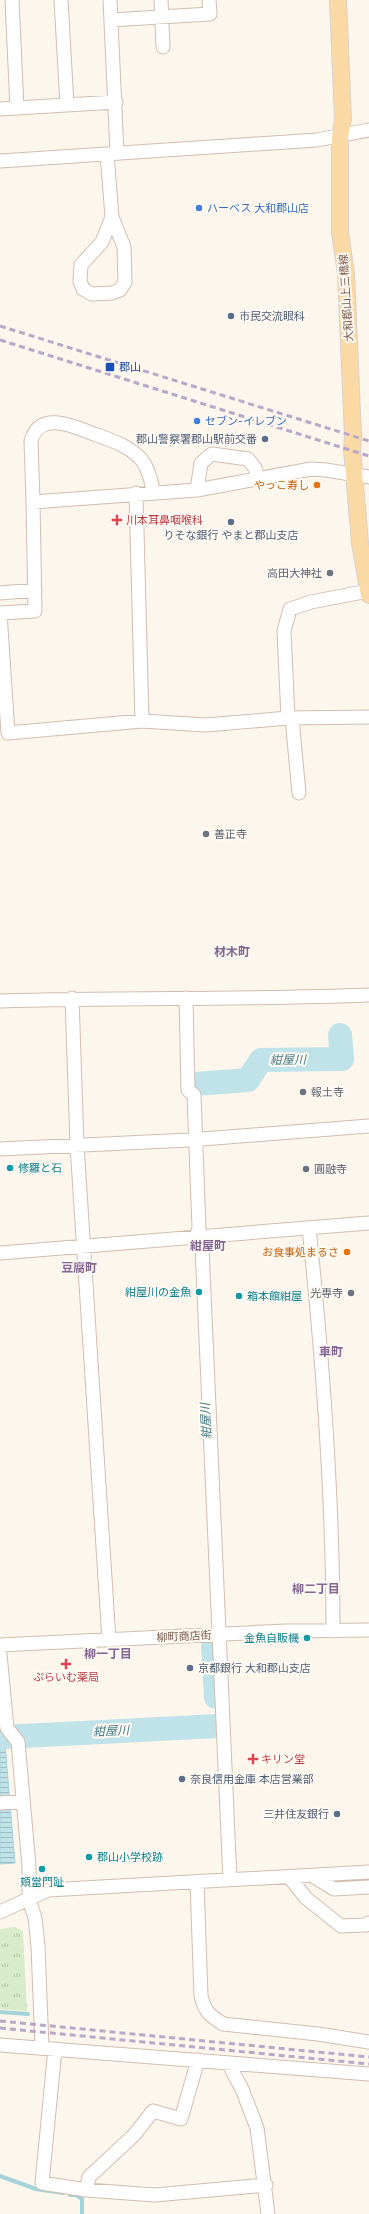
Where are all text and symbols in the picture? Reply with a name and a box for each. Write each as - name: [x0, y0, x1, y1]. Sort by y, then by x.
- place label: ハーベス 大和郡山店: [207, 201, 309, 215]
- marker: ハーベス 大和郡山店: [194, 203, 204, 213]
- street label: 大和郡山上三橋線: [336, 254, 356, 342]
- place label: 市民交流眼科: [239, 309, 305, 323]
- marker: 市民交流眼科: [226, 311, 236, 321]
- place label: 郡山: [119, 360, 141, 374]
- marker: 郡山: [104, 361, 116, 373]
- place label: セブン-イレブン: [205, 414, 287, 428]
- marker: セブン-イレブン: [192, 416, 202, 426]
- place label: 郡山警察署郡山駅前交番: [136, 432, 257, 446]
- marker: 郡山警察署郡山駅前交番: [260, 434, 270, 444]
- place label: やっこ寿し: [254, 478, 309, 492]
- marker: やっこ寿し: [312, 480, 322, 490]
- place label: 川本耳鼻咽喉科: [126, 513, 203, 527]
- marker: 川本耳鼻咽喉科: [111, 514, 123, 526]
- marker: りそな銀行 やまと郡山支店: [226, 517, 236, 527]
- place label: りそな銀行 やまと郡山支店: [164, 528, 298, 542]
- place label: 高田大神社: [267, 566, 322, 580]
- marker: 高田大神社: [325, 568, 335, 578]
- place label: 善正寺: [214, 827, 247, 841]
- marker: 善正寺: [201, 829, 211, 839]
- district label: 材木町: [214, 944, 250, 960]
- water label: 紺屋川: [270, 1052, 308, 1068]
- place label: 報土寺: [311, 1085, 344, 1099]
- marker: 報土寺: [298, 1087, 308, 1097]
- place label: 修羅と石: [18, 1161, 62, 1175]
- place label: 圓融寺: [314, 1162, 347, 1176]
- marker: 修羅と石: [5, 1163, 15, 1173]
- marker: 圓融寺: [301, 1164, 311, 1174]
- district label: 紺屋町: [190, 1238, 226, 1254]
- place label: お食事処まるさ: [262, 1245, 339, 1259]
- marker: お食事処まるさ: [342, 1247, 352, 1257]
- district label: 豆腐町: [61, 1260, 97, 1276]
- place label: 紺屋川の金魚: [125, 1285, 191, 1299]
- place label: 光専寺: [310, 1286, 343, 1300]
- marker: 紺屋川の金魚: [194, 1287, 204, 1297]
- marker: 光専寺: [346, 1288, 356, 1298]
- place label: 箱本館紺屋: [247, 1289, 302, 1303]
- marker: 箱本館紺屋: [234, 1291, 244, 1301]
- district label: 車町: [319, 1344, 343, 1360]
- water label: 紺屋川: [197, 1401, 215, 1439]
- district label: 柳二丁目: [292, 1581, 340, 1597]
- street label: 柳町商店街: [156, 1628, 212, 1644]
- place label: 金魚自販機: [244, 1631, 299, 1645]
- marker: 金魚自販機: [302, 1633, 312, 1643]
- district label: 柳一丁目: [84, 1646, 132, 1662]
- marker: ぷらいむ薬局: [61, 1659, 71, 1669]
- place label: 京都銀行 大和郡山支店: [198, 1661, 311, 1675]
- marker: 京都銀行 大和郡山支店: [185, 1663, 195, 1673]
- place label: ぷらいむ薬局: [33, 1670, 99, 1684]
- water label: 紺屋川: [93, 1722, 131, 1740]
- place label: キリン堂: [261, 1752, 305, 1766]
- marker: キリン堂: [248, 1754, 258, 1764]
- place label: 奈良信用金庫 本店営業部: [190, 1772, 314, 1786]
- marker: 奈良信用金庫 本店営業部: [177, 1774, 187, 1784]
- place label: 三井住友銀行: [263, 1807, 329, 1821]
- marker: 三井住友銀行: [332, 1809, 342, 1819]
- place label: 郡山小学校跡: [97, 1850, 163, 1864]
- marker: 郡山小学校跡: [84, 1852, 94, 1862]
- marker: 頬當門趾: [37, 1864, 47, 1874]
- place label: 頬當門趾: [20, 1875, 64, 1889]

